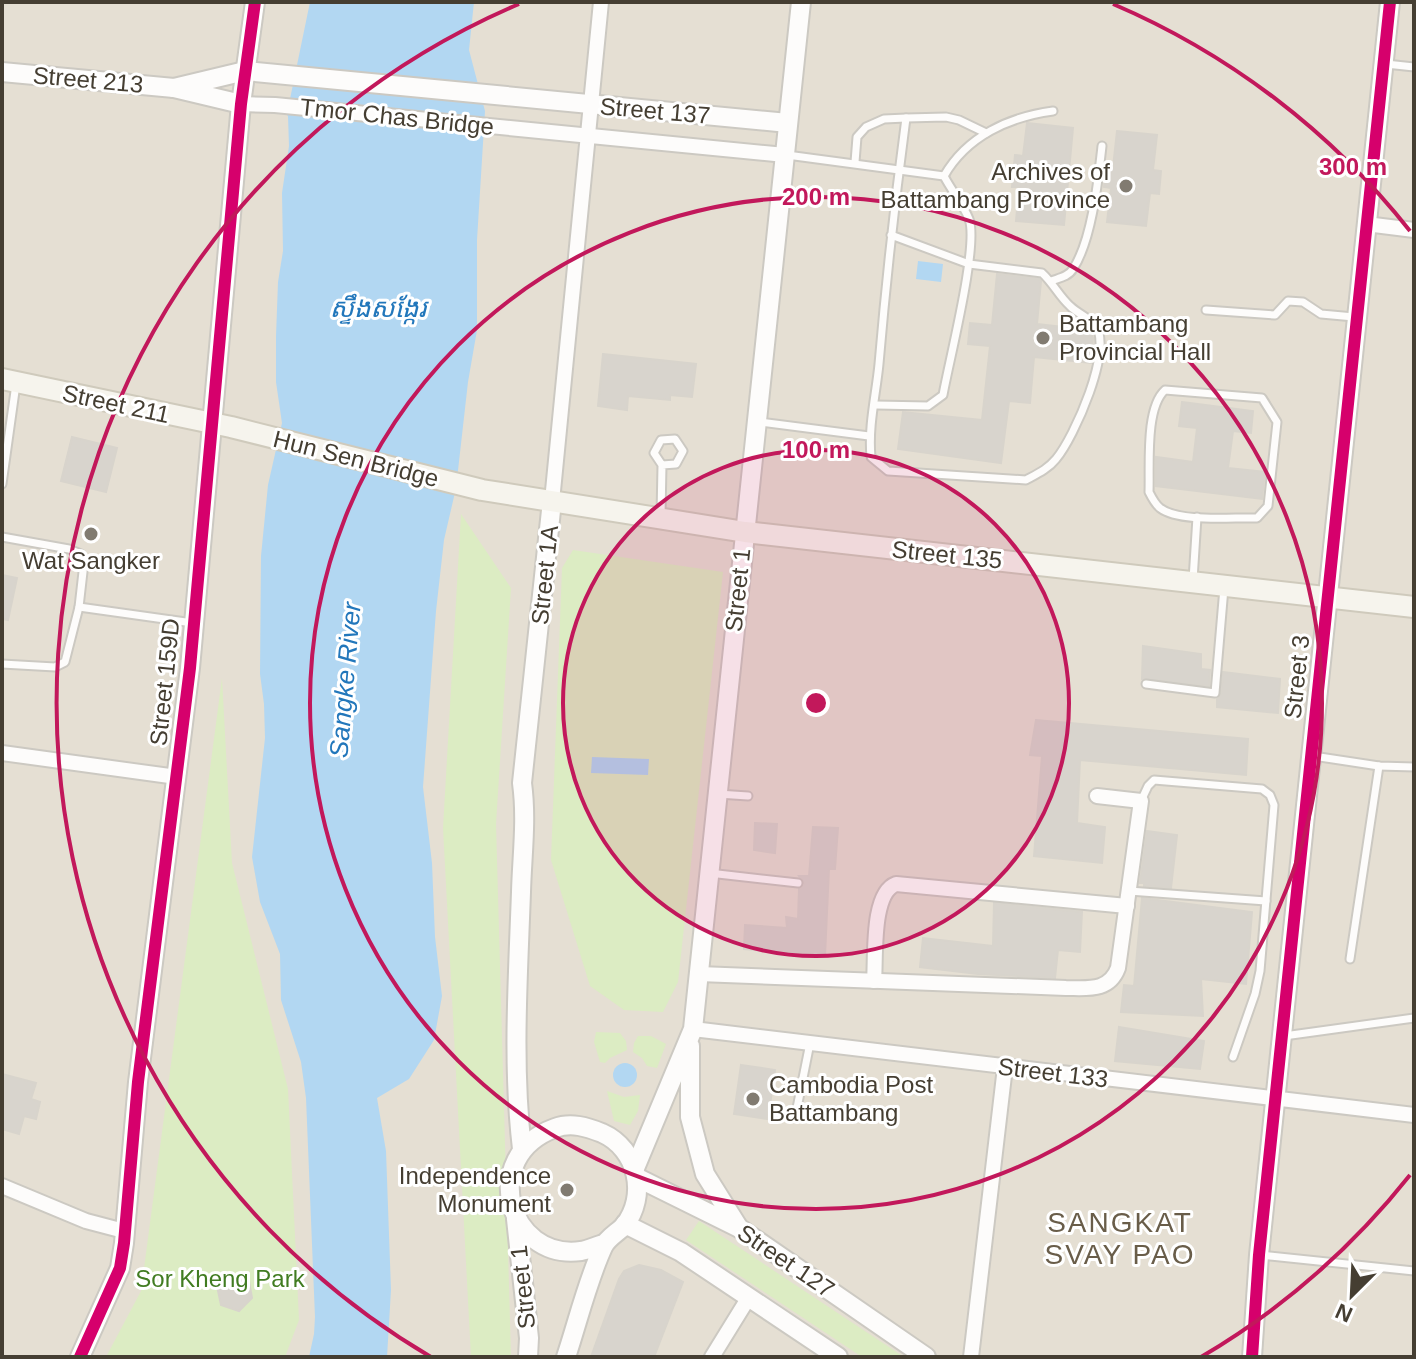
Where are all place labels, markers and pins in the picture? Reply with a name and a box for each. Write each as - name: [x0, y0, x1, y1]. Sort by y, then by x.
- place label: Archives of Battambang Province: [881, 158, 1110, 213]
- marker: Archives of Battambang Province: [1117, 177, 1135, 195]
- place label: Battambang Provincial Hall: [1059, 310, 1211, 365]
- marker: Battambang Provincial Hall: [1034, 329, 1052, 347]
- marker: Wat Sangker: [82, 525, 100, 543]
- place label: Wat Sangker: [22, 547, 160, 574]
- centre of rings: [802, 689, 830, 717]
- place label: Cambodia Post Battambang: [769, 1071, 933, 1126]
- marker: Cambodia Post Battambang: [744, 1090, 762, 1108]
- place label: Independence Monument: [399, 1162, 551, 1217]
- marker: Independence Monument: [558, 1181, 576, 1199]

